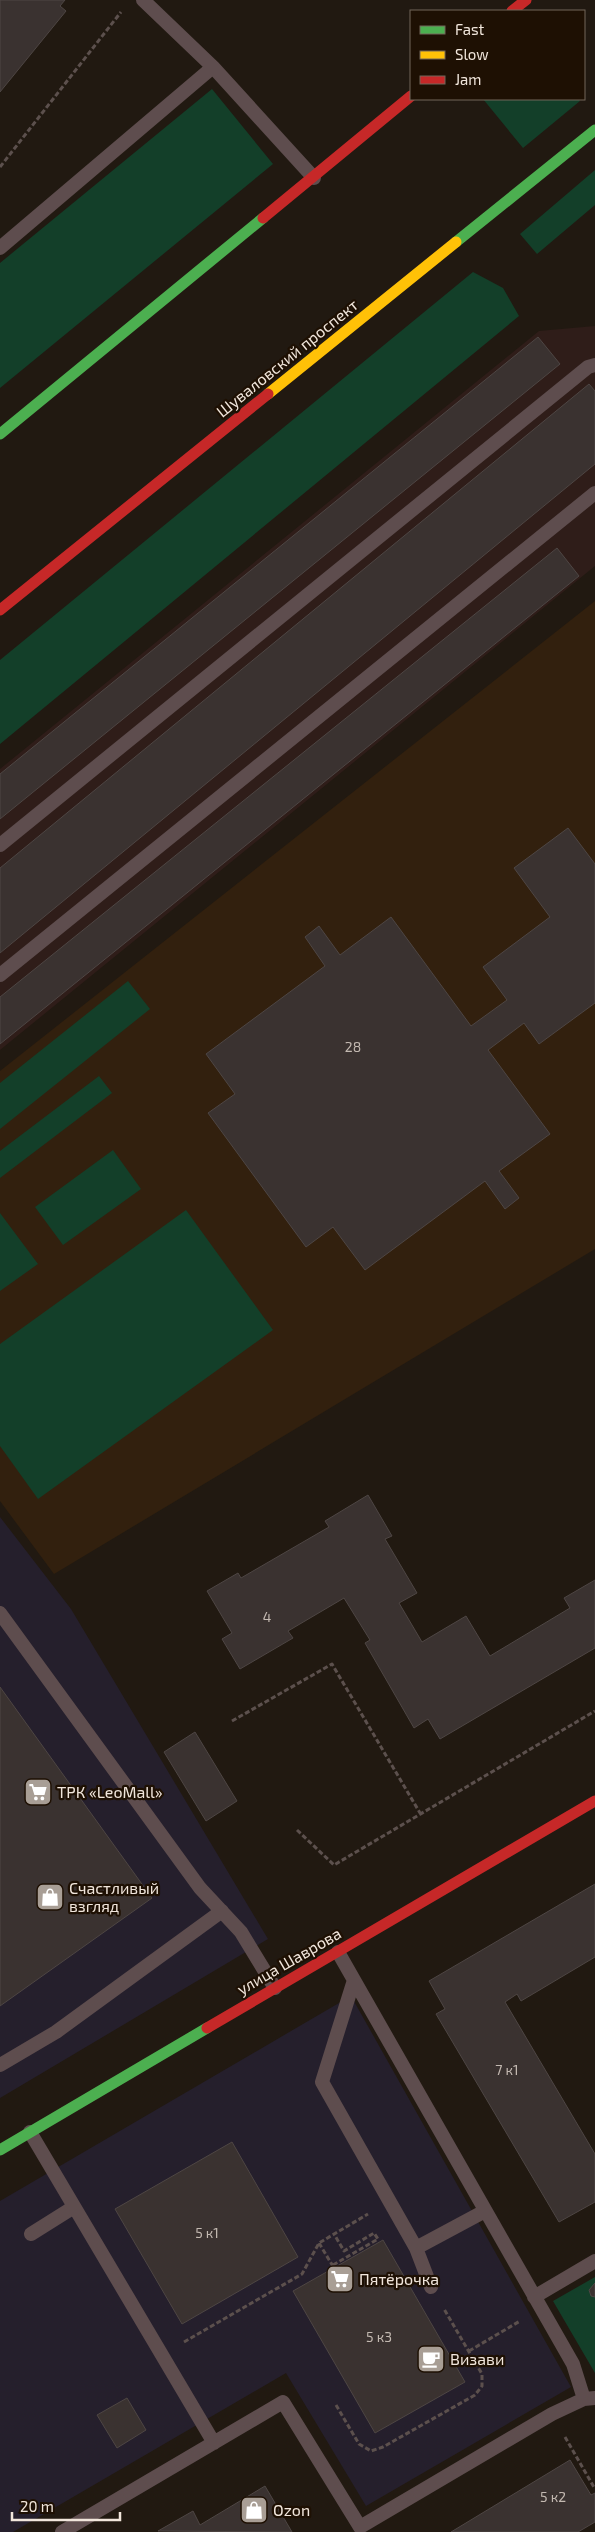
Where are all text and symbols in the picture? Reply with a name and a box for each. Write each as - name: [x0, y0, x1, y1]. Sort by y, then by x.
- legend: [410, 10, 585, 100]
- text: Fast: [455, 20, 485, 38]
- text: Slow: [455, 45, 489, 63]
- text: Jam: [455, 70, 481, 88]
- street label: Шуваловский проспект: [212, 295, 362, 421]
- house number: 28: [345, 1038, 361, 1055]
- house number: 4: [263, 1608, 271, 1625]
- supermarket icon: ТРК «LeoMall»: [23, 1777, 53, 1807]
- place label: ТРК «LeoMall»: [57, 1782, 163, 1801]
- place label: Счастливый взгляд: [69, 1878, 159, 1915]
- shop icon: Счастливый взгляд: [35, 1882, 65, 1912]
- street label: улица Шаврова: [233, 1923, 345, 1999]
- house number: 7 к1: [495, 2061, 519, 2078]
- house number: 5 к1: [195, 2224, 219, 2241]
- supermarket icon: Пятёрочка: [325, 2264, 355, 2294]
- place label: Пятёрочка: [359, 2269, 439, 2288]
- house number: 5 к3: [366, 2328, 392, 2345]
- cafe icon: Визави: [416, 2344, 446, 2374]
- place label: Визави: [450, 2349, 504, 2368]
- house number: 5 к2: [540, 2488, 566, 2505]
- scale bar: [12, 2490, 120, 2522]
- shop icon: Ozon: [239, 2495, 269, 2525]
- text: 20 m: [20, 2497, 54, 2515]
- place label: Ozon: [273, 2500, 310, 2519]

